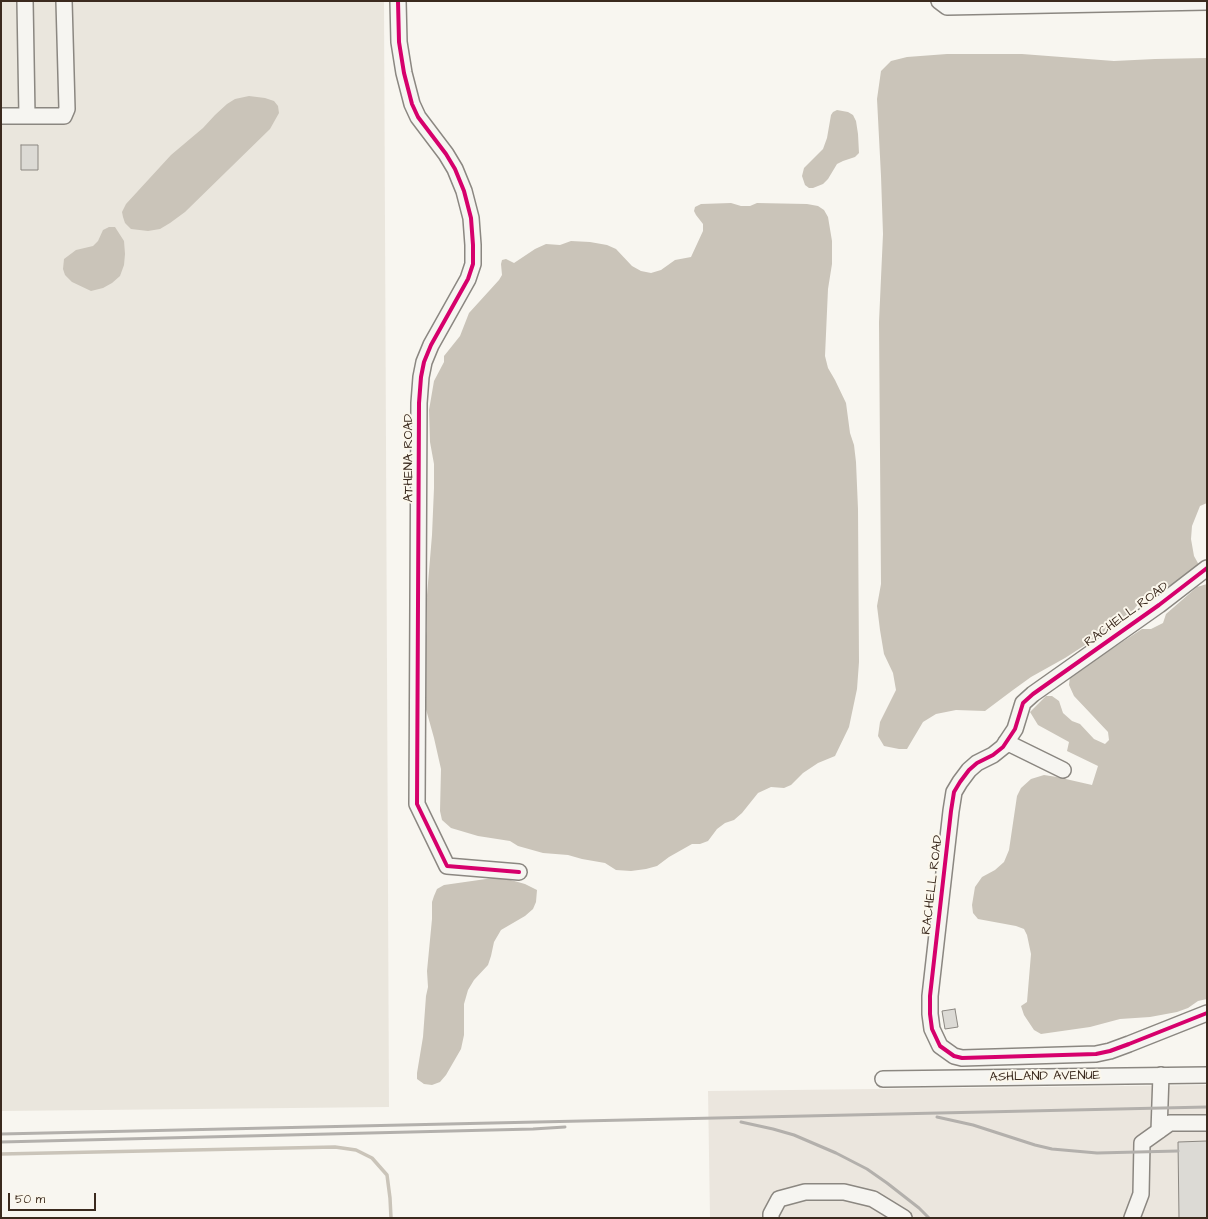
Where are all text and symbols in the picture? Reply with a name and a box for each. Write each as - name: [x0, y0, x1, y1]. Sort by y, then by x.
- street label: ATHENA ROAD: [401, 414, 417, 502]
- street label: RACHELL ROAD: [1082, 579, 1172, 651]
- street label: RACHELL ROAD: [919, 834, 947, 936]
- street label: ASHLAND AVENUE: [989, 1068, 1101, 1086]
- scale bar: [10, 1185, 98, 1211]
- text: 50 m: [15, 1191, 45, 1208]

